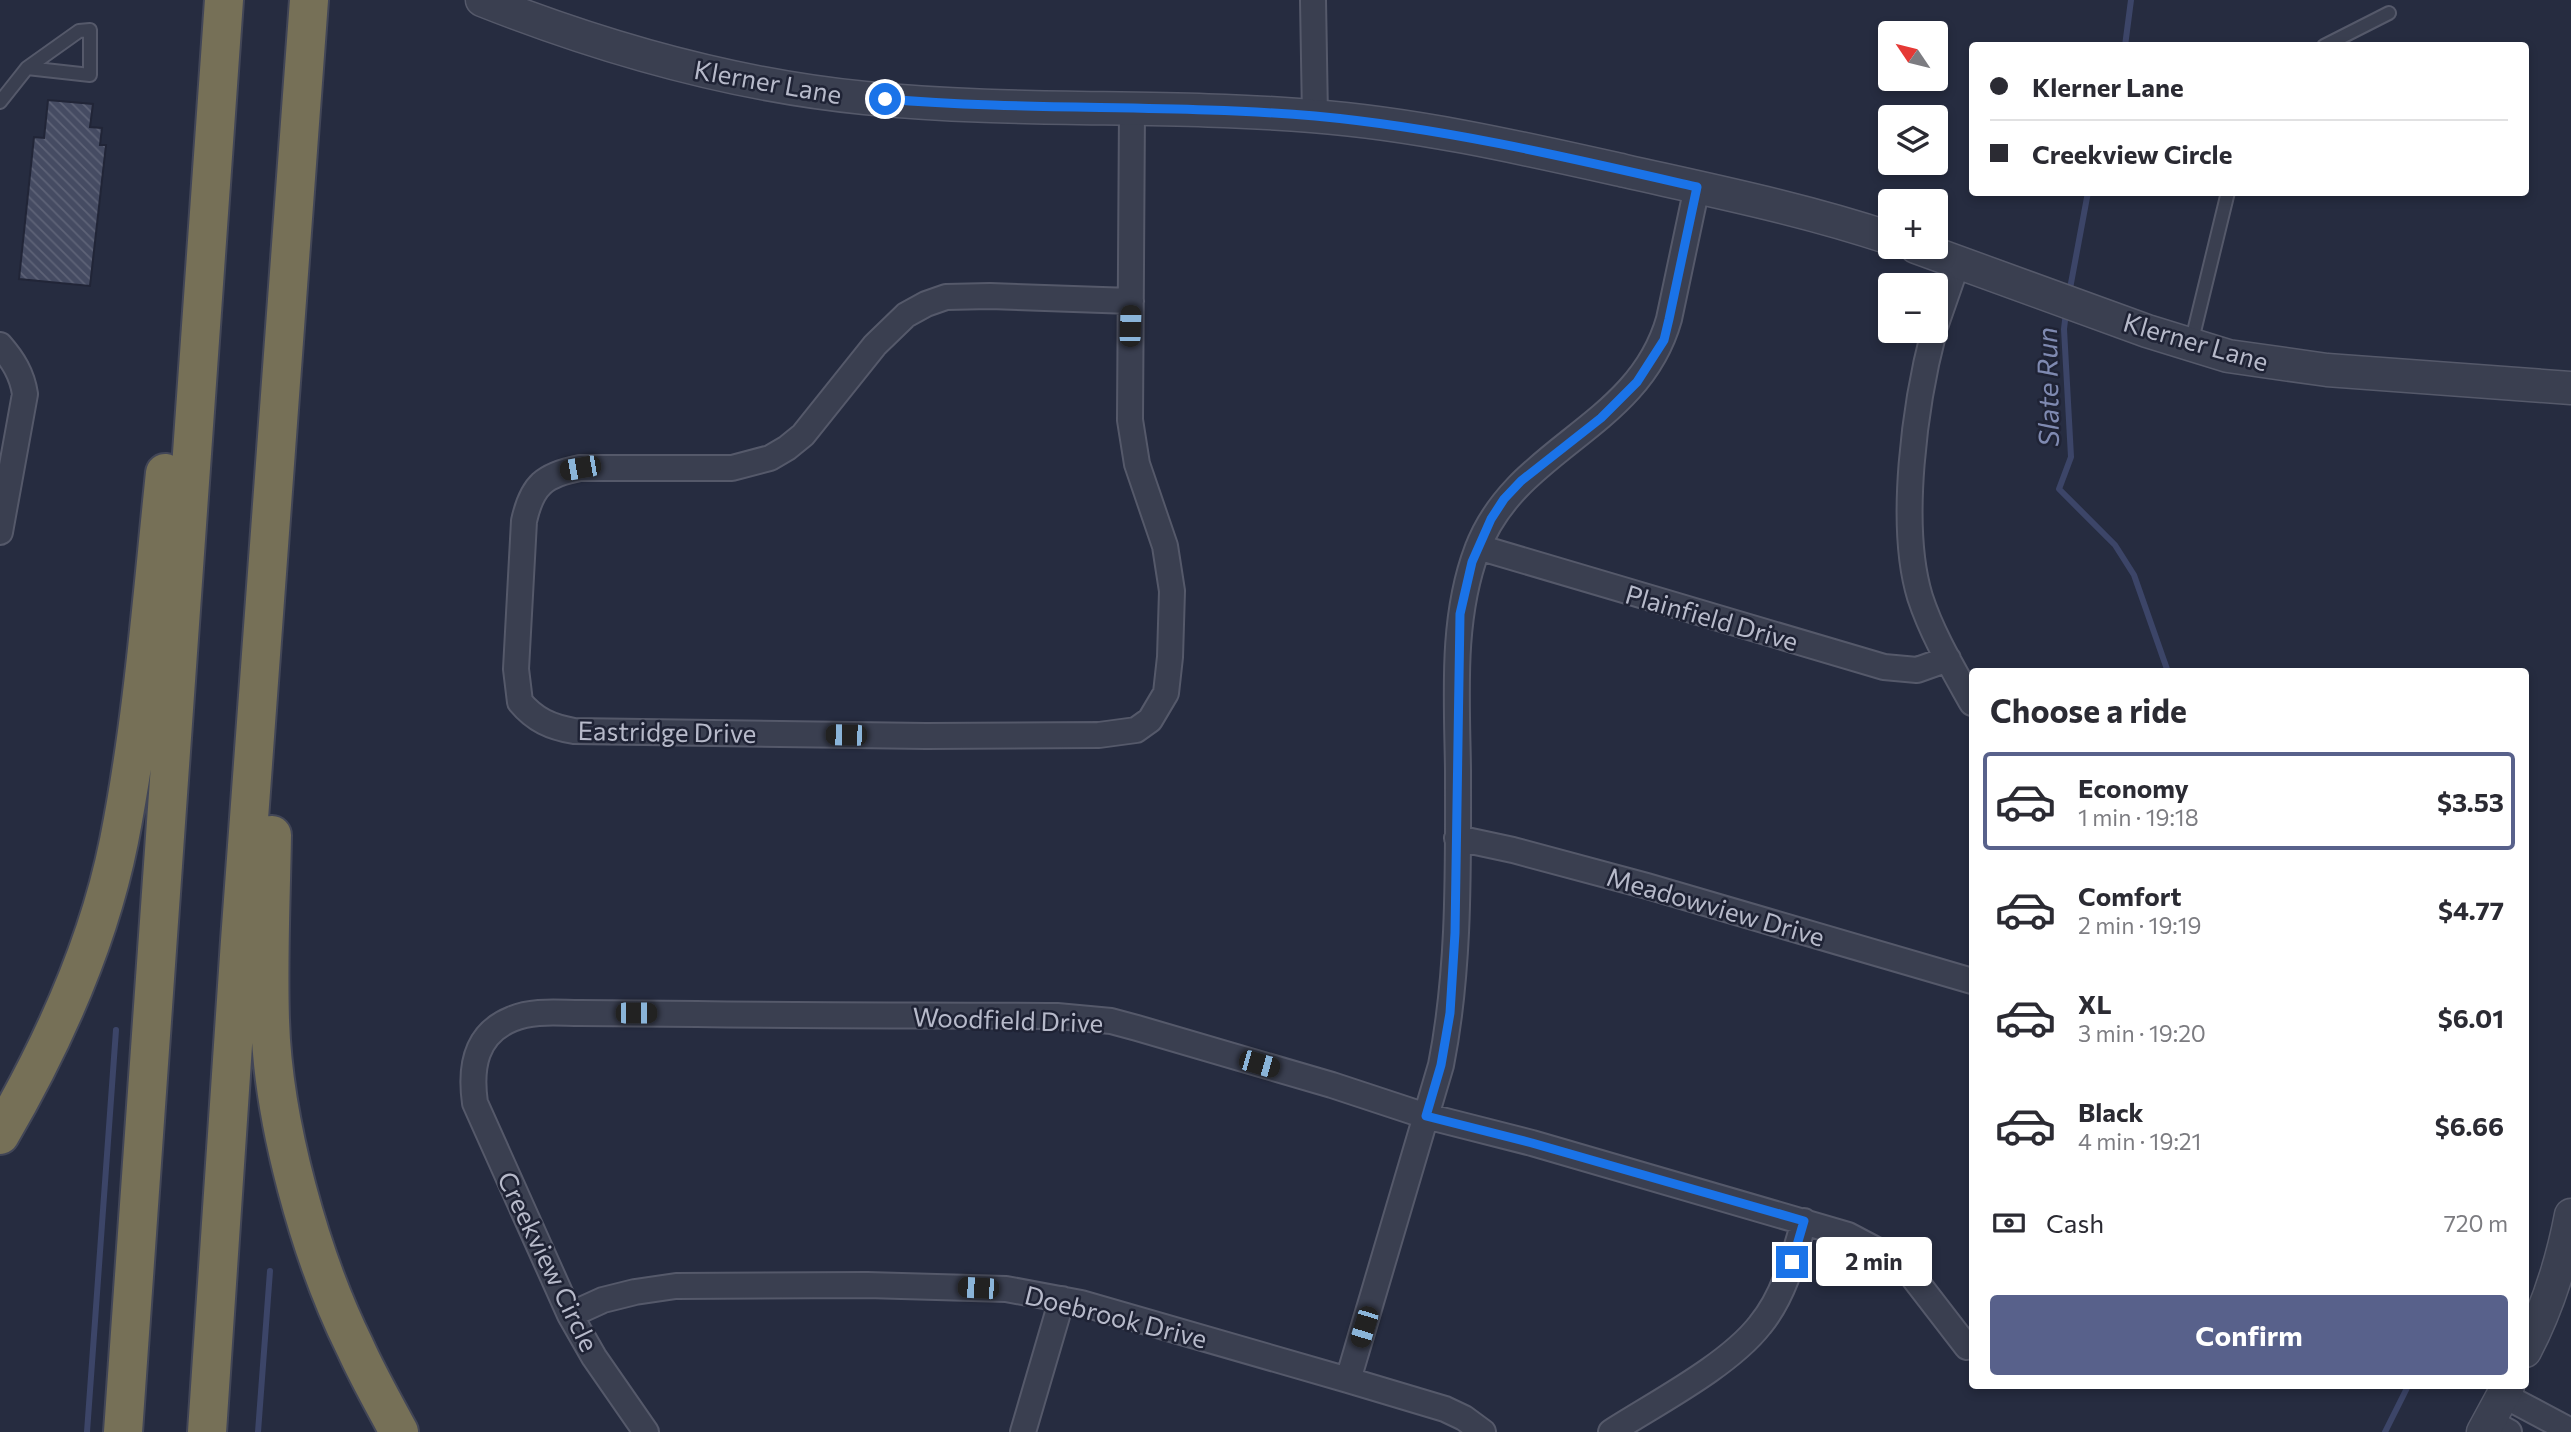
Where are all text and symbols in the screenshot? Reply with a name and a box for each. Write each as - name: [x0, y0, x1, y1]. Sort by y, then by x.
- north arrow: [1878, 21, 1948, 91]
- map controls: [1878, 21, 1948, 343]
- street label: Klerner Lane: [692, 53, 844, 109]
- text: Klerner Lane: [2032, 71, 2184, 102]
- route start: [869, 83, 901, 115]
- button: layers: [1878, 105, 1948, 175]
- text: Creekview Circle: [2032, 138, 2232, 169]
- button: +: [1878, 189, 1948, 259]
- button: −: [1878, 273, 1948, 343]
- car: [1119, 305, 1142, 347]
- street label: Klerner Lane: [2120, 306, 2272, 376]
- water label: Slate Run: [2029, 327, 2065, 447]
- car: [558, 454, 603, 482]
- street label: Plainfield Drive: [1622, 578, 1802, 656]
- text: Choose a ride: [1990, 690, 2187, 730]
- street label: Eastridge Drive: [577, 714, 757, 748]
- car: [825, 724, 868, 746]
- icon: car: [1994, 770, 2057, 833]
- text: Economy: [2078, 772, 2189, 803]
- text: $3.53: [2437, 786, 2504, 817]
- text: 1 min · 19:18: [2078, 803, 2199, 831]
- street label: Meadowview Drive: [1604, 860, 1828, 952]
- icon: car: [1994, 878, 2057, 941]
- text: Comfort: [2078, 880, 2181, 911]
- text: $4.77: [2438, 894, 2504, 925]
- text: 2 min · 19:19: [2078, 911, 2202, 939]
- icon: car: [1994, 986, 2057, 1049]
- text: XL: [2078, 988, 2112, 1019]
- street label: Woodfield Drive: [912, 1000, 1104, 1038]
- text: $6.01: [2438, 1002, 2504, 1033]
- car: [616, 1003, 658, 1024]
- text: 3 min · 19:20: [2078, 1019, 2206, 1047]
- car: [1236, 1048, 1283, 1080]
- icon: car: [1994, 1094, 2057, 1157]
- text: Black: [2078, 1096, 2144, 1127]
- text: $6.66: [2435, 1110, 2504, 1141]
- text: 4 min · 19:21: [2078, 1127, 2201, 1155]
- street label: Creekview Circle: [492, 1166, 606, 1356]
- icon: cash: [1990, 1204, 2028, 1242]
- text: Cash: [2046, 1207, 2104, 1238]
- text: 720 m: [2444, 1209, 2508, 1237]
- callout: 2 min: [1816, 1238, 1932, 1286]
- route end: [1776, 1246, 1808, 1278]
- text: 2 min: [1845, 1247, 1903, 1275]
- car: [957, 1276, 1000, 1300]
- street label: Doebrook Drive: [1022, 1278, 1210, 1354]
- button: Confirm: [1990, 1295, 2508, 1375]
- car: [1348, 1304, 1381, 1350]

